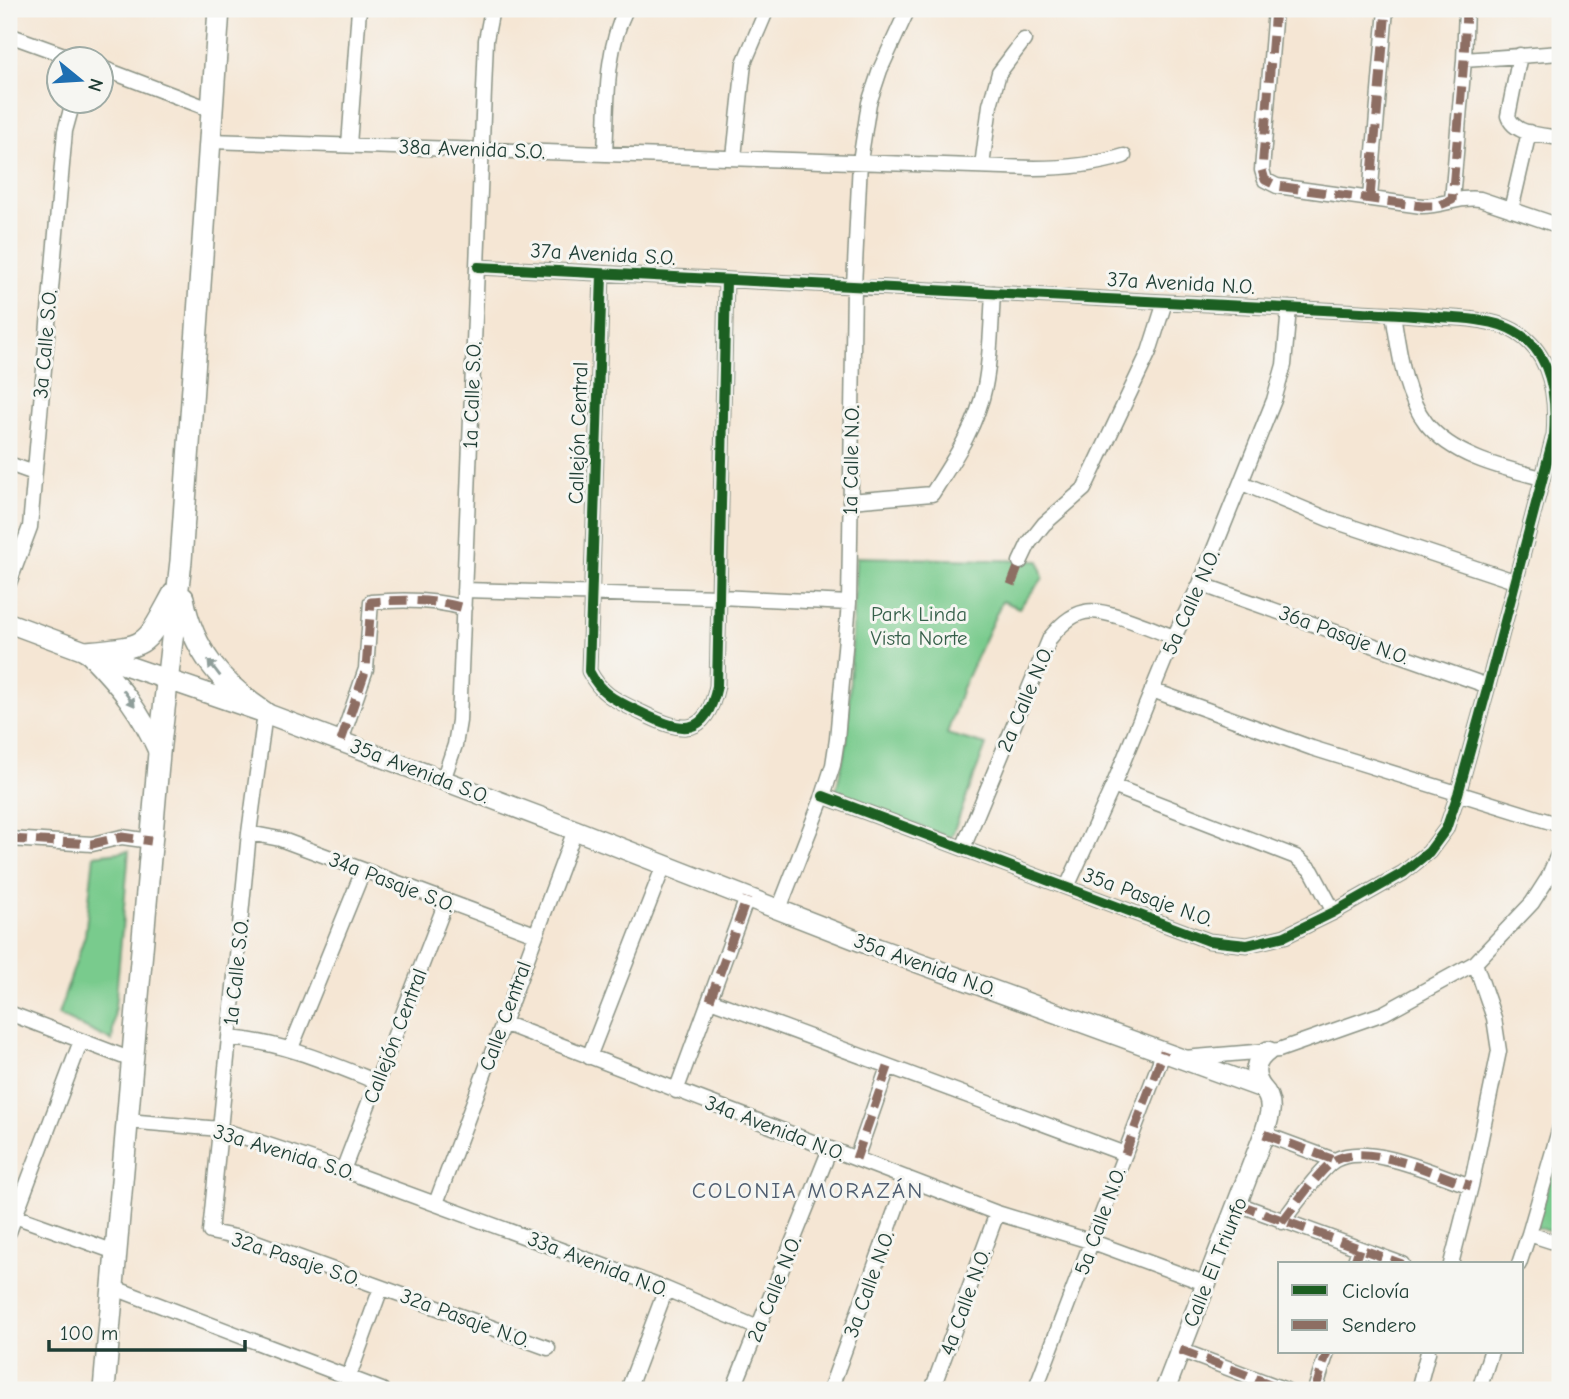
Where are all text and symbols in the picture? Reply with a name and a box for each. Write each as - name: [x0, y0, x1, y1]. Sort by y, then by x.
- north arrow: [46, 46, 116, 116]
- text: N: [83, 76, 108, 94]
- street label: 38a Avenida S.O.: [398, 134, 546, 164]
- street label: 37a Avenida S.O.: [530, 238, 676, 270]
- street label: 37a Avenida N.O.: [1107, 267, 1255, 299]
- street label: 3a Calle S.O.: [28, 288, 62, 400]
- street label: 1a Calle S.O.: [458, 341, 486, 449]
- street label: Callejón Central: [564, 361, 592, 505]
- street label: 1a Calle N.O.: [838, 405, 864, 515]
- street label: 5a Calle N.O.: [1157, 546, 1225, 658]
- street label: 36a Pasaje N.O.: [1276, 600, 1412, 670]
- park label: Park Linda Vista Norte: [870, 602, 968, 650]
- street label: 2a Calle N.O.: [992, 643, 1058, 755]
- one-way arrow: [207, 658, 221, 677]
- one-way arrow: [122, 689, 136, 707]
- street label: 35a Avenida S.O.: [347, 733, 493, 809]
- street label: 34a Pasaje S.O.: [326, 847, 458, 917]
- street label: 35a Pasaje N.O.: [1080, 862, 1216, 932]
- street label: 1a Calle S.O.: [218, 917, 254, 1027]
- street label: 35a Avenida N.O.: [851, 928, 999, 1002]
- street label: Calle Central: [474, 958, 536, 1074]
- street label: Callejón Central: [358, 965, 432, 1107]
- street label: 34a Avenida N.O.: [702, 1090, 848, 1166]
- street label: 33a Avenida S.O.: [211, 1119, 357, 1185]
- street label: 5a Calle N.O.: [1069, 1164, 1131, 1278]
- district label: COLONIA MORAZÁN: [692, 1177, 924, 1204]
- street label: Calle El Triunfo: [1178, 1194, 1252, 1330]
- street label: 33a Avenida N.O.: [524, 1226, 672, 1302]
- street label: 32a Pasaje S.O.: [229, 1227, 363, 1291]
- street label: 3a Calle N.O.: [839, 1227, 899, 1341]
- street label: 2a Calle N.O.: [742, 1232, 806, 1346]
- street label: 4a Calle N.O.: [935, 1246, 995, 1358]
- legend: [1278, 1262, 1524, 1354]
- text: Ciclovía: [1342, 1279, 1410, 1303]
- street label: 32a Pasaje N.O.: [397, 1283, 533, 1353]
- scale bar: [49, 1308, 245, 1352]
- text: Sendero: [1342, 1313, 1416, 1337]
- text: 100 m: [60, 1321, 118, 1345]

